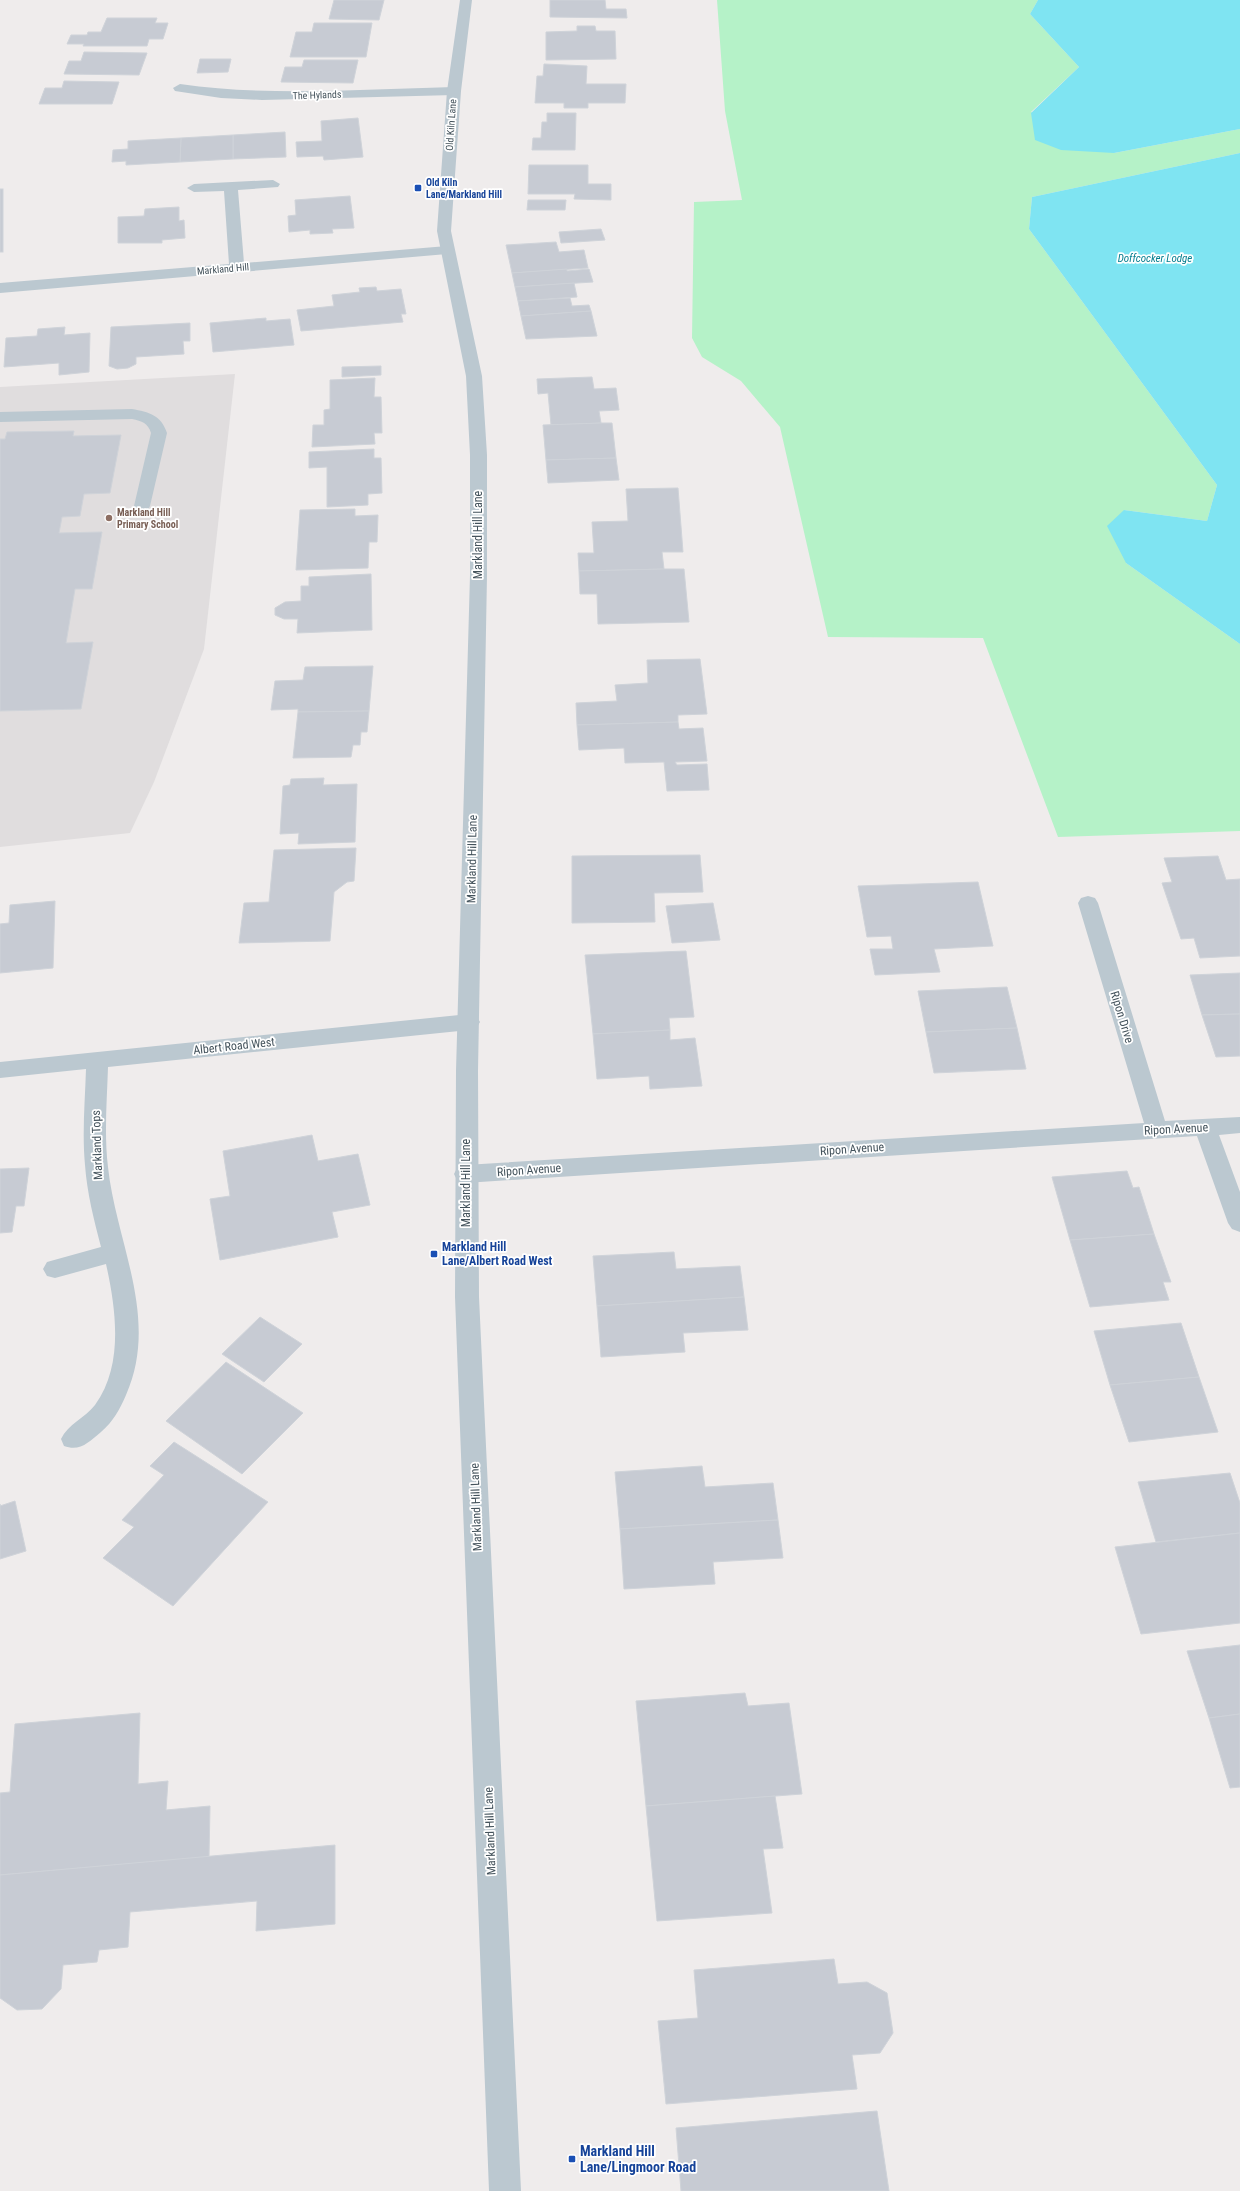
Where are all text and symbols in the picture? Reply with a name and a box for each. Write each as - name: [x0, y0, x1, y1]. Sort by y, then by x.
- street label: The Hylands: [292, 89, 342, 101]
- street label: Old Kiln Lane: [444, 98, 458, 151]
- place label: Old Kiln Lane/Markland Hill: [426, 177, 502, 200]
- marker: Old Kiln Lane/Markland Hill: [413, 183, 423, 193]
- water label: Doffcocker Lodge: [1118, 252, 1192, 265]
- street label: Markland Hill: [197, 261, 249, 277]
- street label: Markland Hill Lane: [471, 491, 485, 579]
- place label: Markland Hill Primary School: [117, 507, 178, 530]
- marker: Markland Hill Primary School: [104, 513, 114, 523]
- street label: Markland Hill Lane: [464, 814, 480, 903]
- street label: Ripon Drive: [1107, 989, 1137, 1045]
- street label: Albert Road West: [193, 1035, 276, 1057]
- street label: Markland Tops: [89, 1110, 105, 1180]
- street label: Ripon Avenue: [1144, 1120, 1209, 1138]
- street label: Markland Hill Lane: [459, 1139, 473, 1227]
- street label: Ripon Avenue: [819, 1140, 885, 1158]
- street label: Ripon Avenue: [496, 1161, 562, 1179]
- place label: Markland Hill Lane/Albert Road West: [442, 1240, 553, 1268]
- marker: Markland Hill Lane/Albert Road West: [429, 1249, 439, 1259]
- street label: Markland Hill Lane: [467, 1462, 485, 1551]
- street label: Markland Hill Lane: [481, 1786, 499, 1875]
- place label: Markland Hill Lane/Lingmoor Road: [580, 2143, 696, 2175]
- marker: Markland Hill Lane/Lingmoor Road: [567, 2154, 577, 2164]

